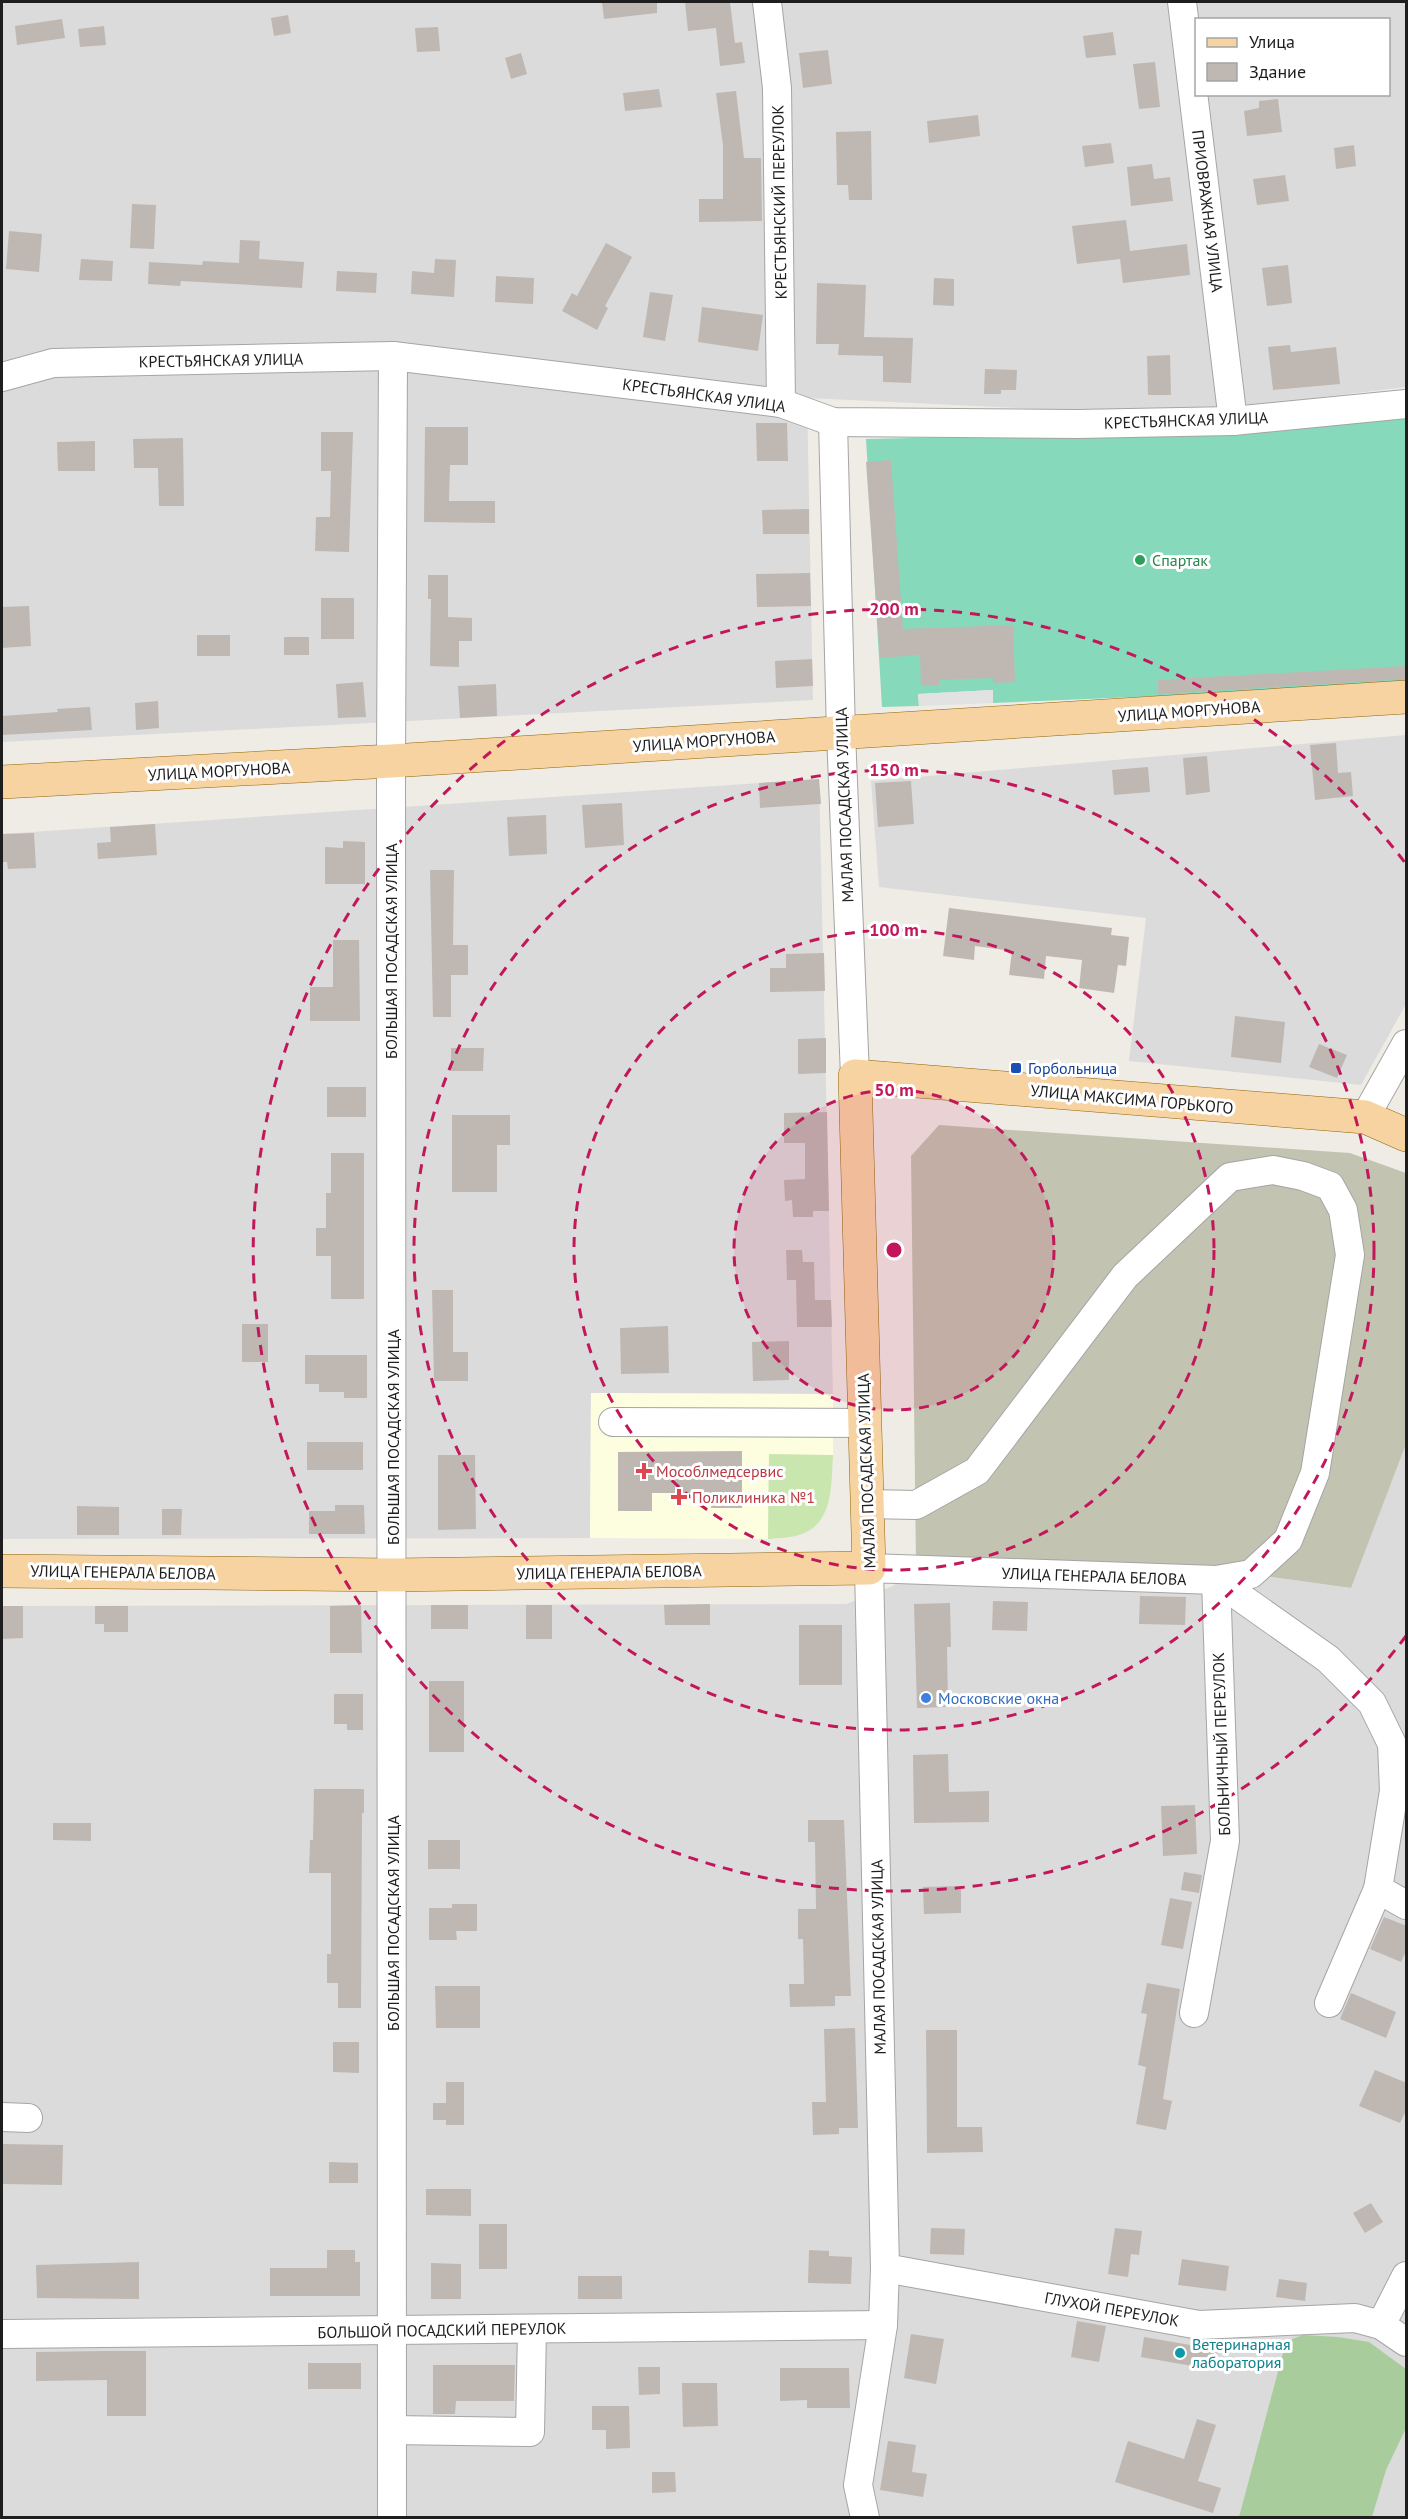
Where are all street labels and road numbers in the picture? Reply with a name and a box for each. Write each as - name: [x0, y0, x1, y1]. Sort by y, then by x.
- street label: КРЕСТЬЯНСКИЙ ПЕРЕУЛОК: [767, 104, 791, 299]
- street label: ПРИОВРАЖНАЯ УЛИЦА: [1188, 129, 1228, 294]
- street label: КРЕСТЬЯНСКАЯ УЛИЦА: [139, 349, 304, 371]
- street label: КРЕСТЬЯНСКАЯ УЛИЦА: [621, 374, 788, 416]
- street label: КРЕСТЬЯНСКАЯ УЛИЦА: [1103, 407, 1269, 433]
- street label: УЛИЦА МОРГУНОВА: [1117, 696, 1261, 726]
- street label: МАЛАЯ ПОСАДСКАЯ УЛИЦА: [831, 706, 857, 903]
- street label: УЛИЦА МОРГУНОВА: [632, 726, 776, 756]
- street label: УЛИЦА МОРГУНОВА: [147, 757, 291, 785]
- street label: БОЛЬШАЯ ПОСАДСКАЯ УЛИЦА: [381, 842, 401, 1059]
- street label: УЛИЦА МАКСИМА ГОРЬКОГО: [1030, 1080, 1234, 1118]
- street label: БОЛЬШАЯ ПОСАДСКАЯ УЛИЦА: [383, 1328, 403, 1545]
- street label: МАЛАЯ ПОСАДСКАЯ УЛИЦА: [853, 1372, 879, 1569]
- street label: УЛИЦА ГЕНЕРАЛА БЕЛОВА: [30, 1560, 216, 1584]
- street label: УЛИЦА ГЕНЕРАЛА БЕЛОВА: [516, 1560, 702, 1584]
- street label: УЛИЦА ГЕНЕРАЛА БЕЛОВА: [1001, 1563, 1188, 1589]
- street label: БОЛЬНИЧНЫЙ ПЕРЕУЛОК: [1208, 1652, 1234, 1836]
- street label: БОЛЬШАЯ ПОСАДСКАЯ УЛИЦА: [383, 1814, 403, 2031]
- street label: МАЛАЯ ПОСАДСКАЯ УЛИЦА: [866, 1859, 890, 2055]
- street label: ГЛУХОЙ ПЕРЕУЛОК: [1043, 2287, 1181, 2331]
- street label: БОЛЬШОЙ ПОСАДСКИЙ ПЕРЕУЛОК: [317, 2318, 567, 2342]

